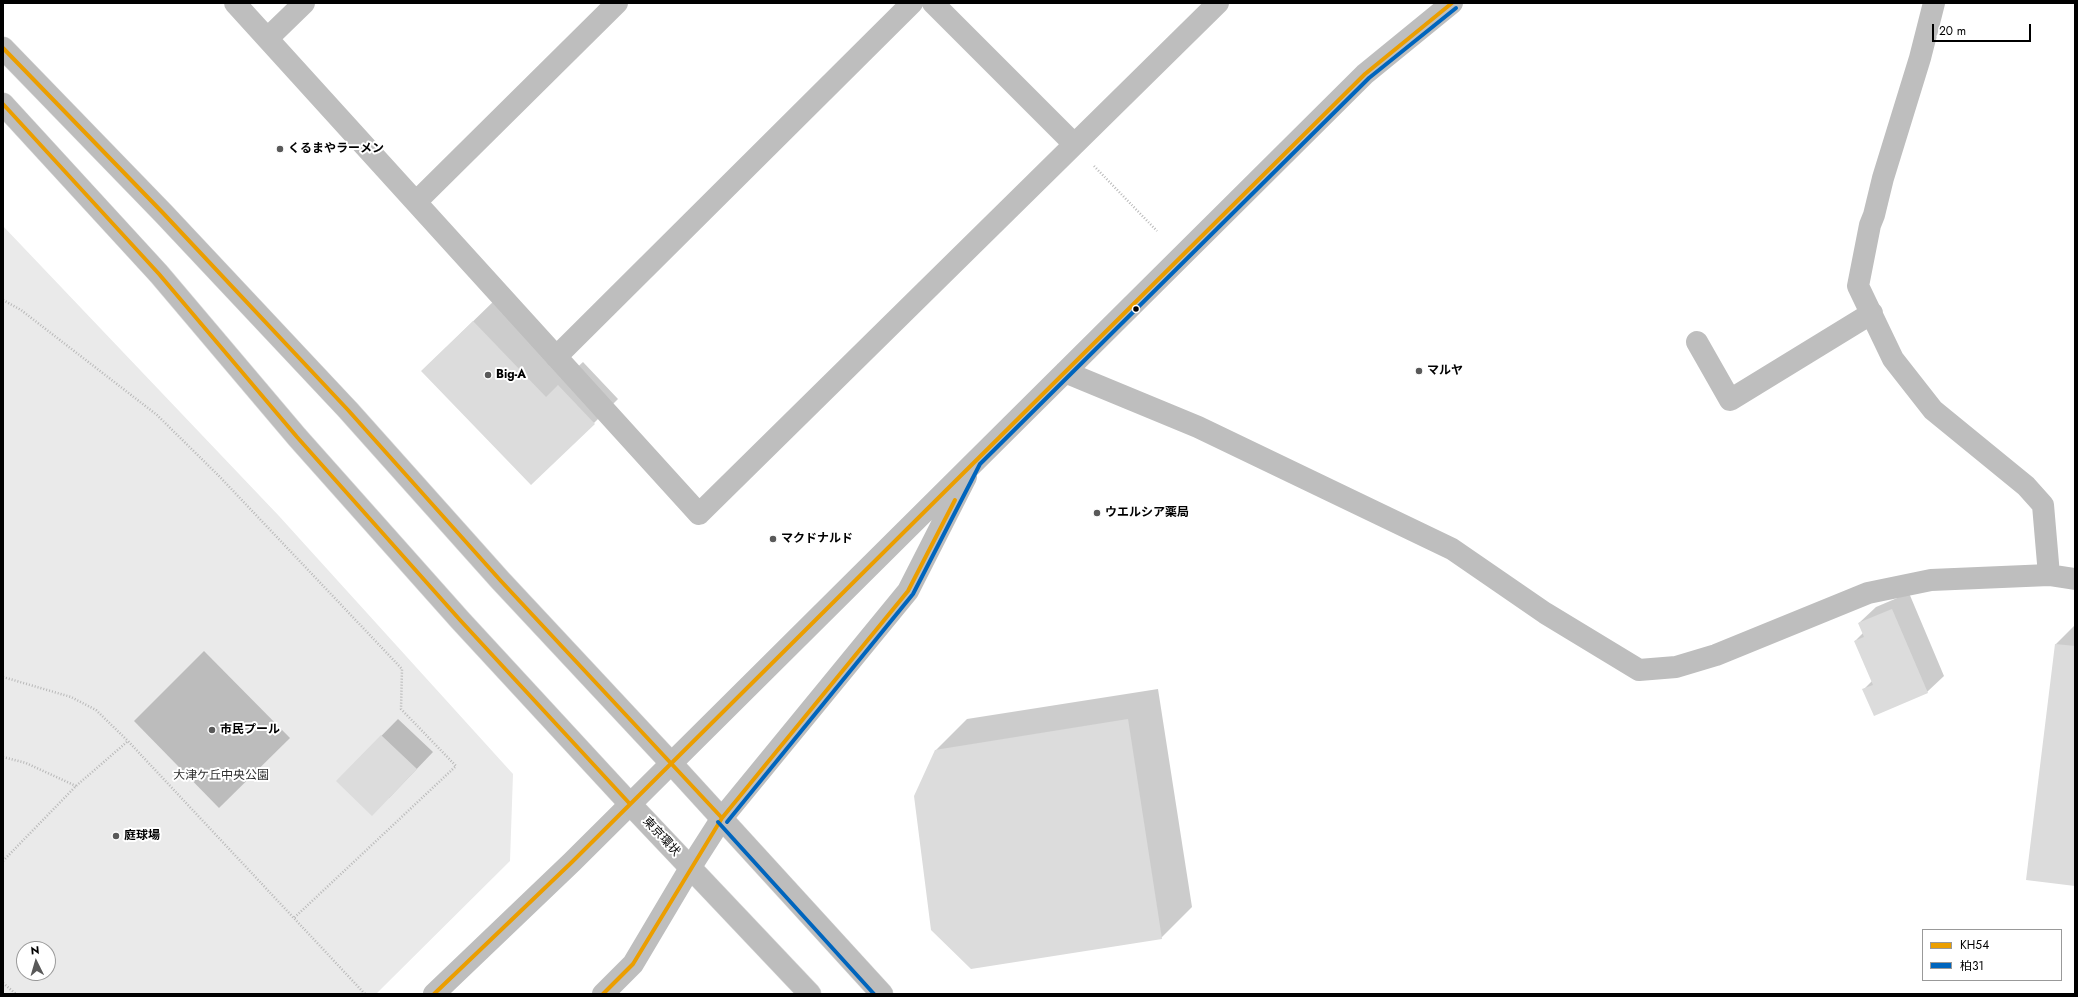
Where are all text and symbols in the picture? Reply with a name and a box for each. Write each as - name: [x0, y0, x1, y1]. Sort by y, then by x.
- scale bar: [1934, 16, 2033, 42]
- text: 20 m: [1939, 22, 1966, 40]
- place label: くるまやラーメン: [288, 142, 384, 156]
- marker: くるまやラーメン: [275, 144, 285, 154]
- unlabelled marker: [1131, 304, 1141, 314]
- place label: マルヤ: [1427, 364, 1463, 378]
- marker: マルヤ: [1414, 366, 1424, 376]
- place label: Big-A: [496, 368, 526, 382]
- marker: Big-A: [483, 370, 493, 380]
- place label: ウエルシア薬局: [1105, 506, 1189, 520]
- marker: ウエルシア薬局: [1092, 508, 1102, 518]
- place label: マクドナルド: [781, 532, 853, 546]
- marker: マクドナルド: [768, 534, 778, 544]
- place label: 市民プール: [220, 723, 280, 737]
- marker: 市民プール: [207, 725, 217, 735]
- park label: 大津ケ丘中央公園: [173, 769, 269, 783]
- street label: 東京環状: [639, 815, 683, 859]
- place label: 庭球場: [124, 829, 160, 843]
- marker: 庭球場: [111, 831, 121, 841]
- legend: [1922, 929, 2062, 981]
- text: KH54: [1960, 936, 1989, 954]
- north arrow: [16, 941, 56, 981]
- text: N: [30, 942, 40, 958]
- text: 柏31: [1960, 957, 1984, 975]

